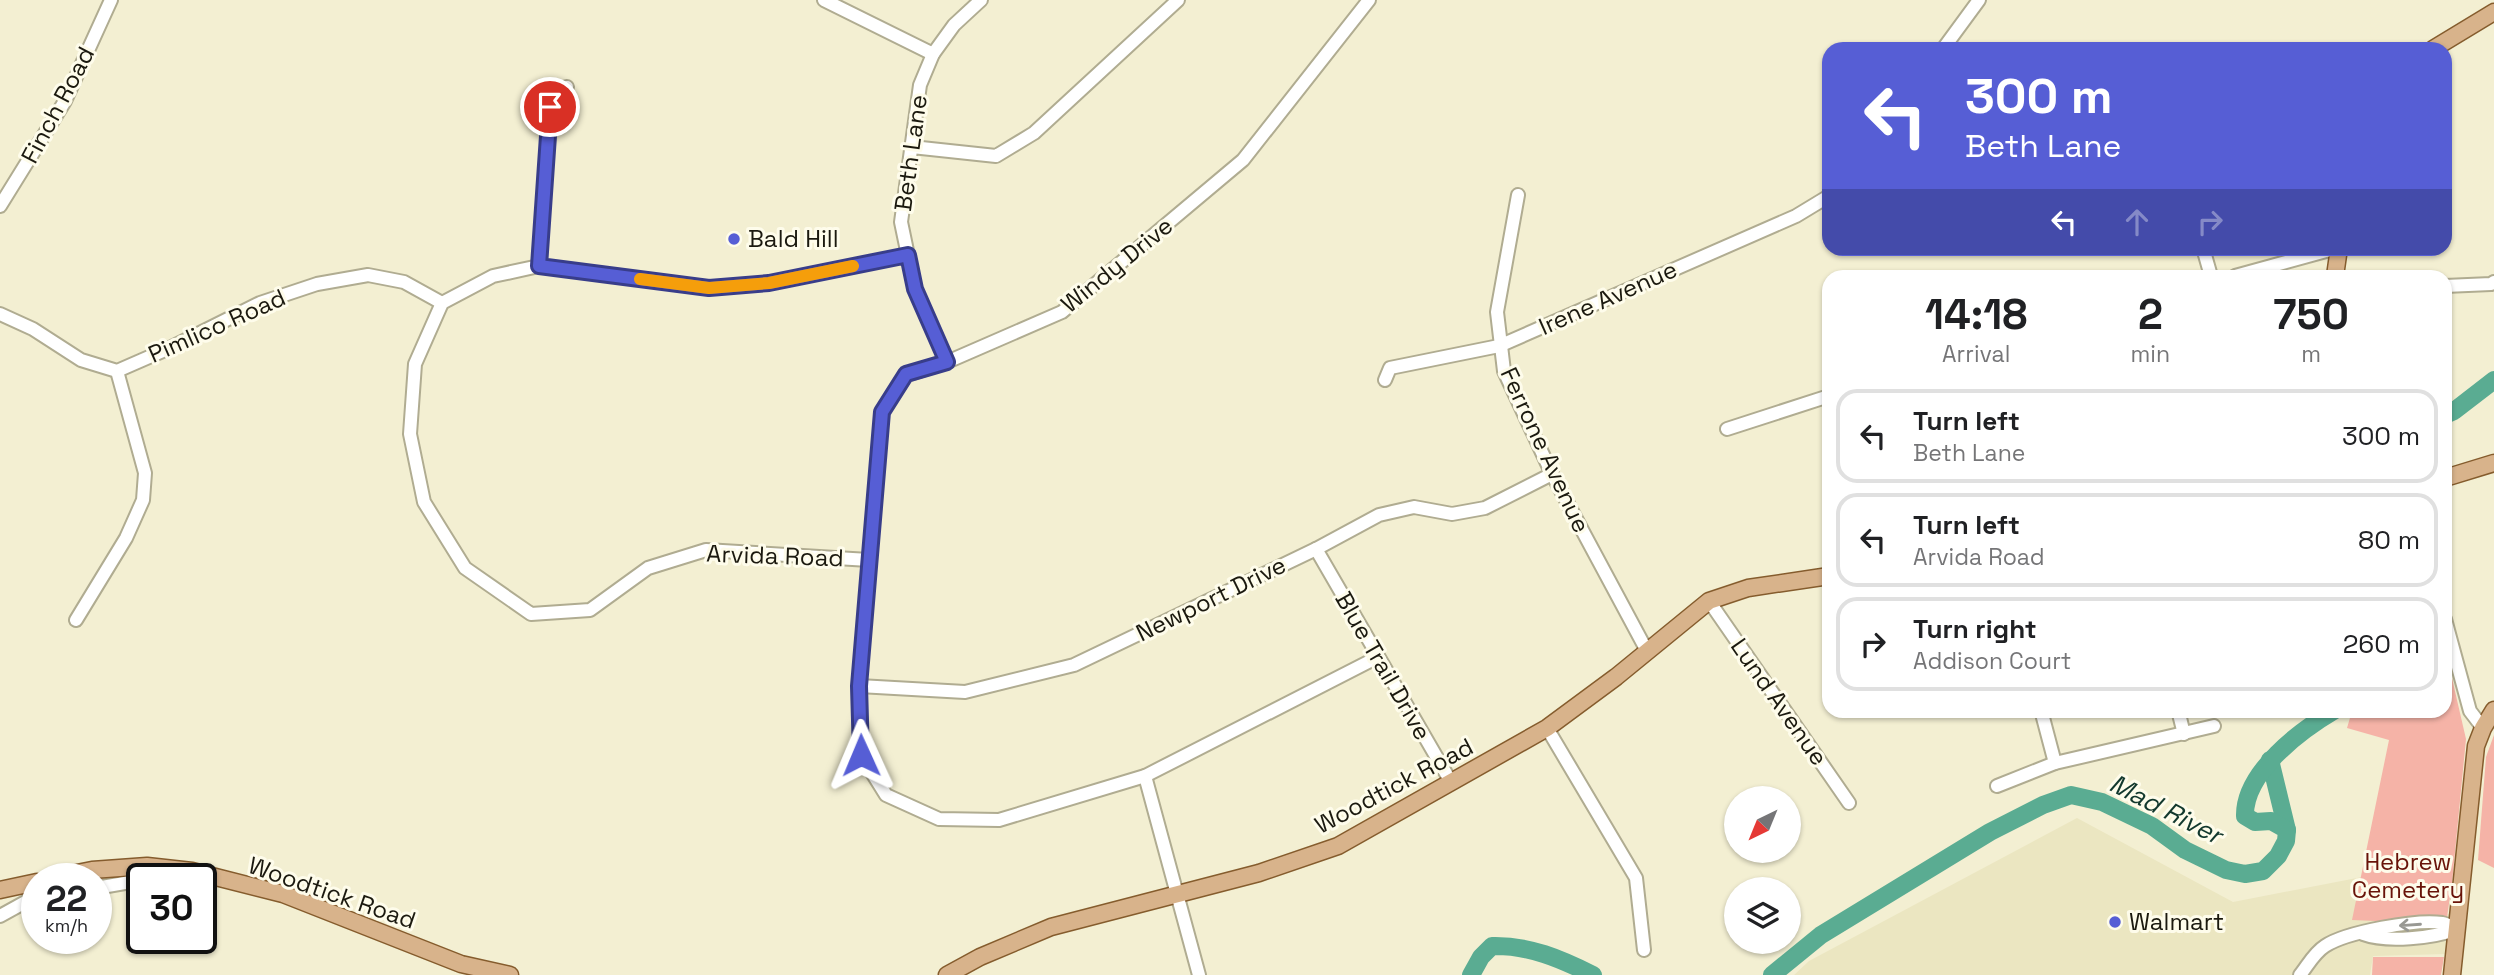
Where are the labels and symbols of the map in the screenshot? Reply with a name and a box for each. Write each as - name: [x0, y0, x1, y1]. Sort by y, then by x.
- street label: Finch Road: [14, 41, 101, 168]
- pin: [520, 77, 580, 137]
- street label: Beth Lane: [887, 93, 934, 213]
- street label: Windy Drive: [1054, 210, 1179, 319]
- place label: Bald Hill: [748, 223, 839, 254]
- marker: Bald Hill: [726, 231, 742, 247]
- street label: Irene Avenue: [1534, 253, 1682, 342]
- street label: Pimlico Road: [143, 281, 290, 370]
- street label: Ferrone Avenue: [1494, 362, 1597, 537]
- street label: Arvida Road: [706, 538, 844, 573]
- street label: Newport Drive: [1131, 549, 1291, 648]
- street label: Blue Trail Drive: [1328, 586, 1438, 746]
- street label: Lund Avenue: [1724, 632, 1835, 771]
- position arrow: [824, 718, 898, 792]
- street label: Woodtick Road: [1309, 731, 1478, 840]
- water label: Mad River: [2104, 766, 2231, 853]
- north arrow: [1724, 786, 1801, 863]
- park label: Hebrew Cemetery: [2352, 846, 2464, 905]
- street label: Woodtick Road: [244, 849, 420, 936]
- speed limit sign: 30: [126, 863, 217, 954]
- place label: Walmart: [2129, 906, 2224, 937]
- marker: Walmart: [2107, 914, 2123, 930]
- one-way arrow: [2400, 919, 2422, 932]

